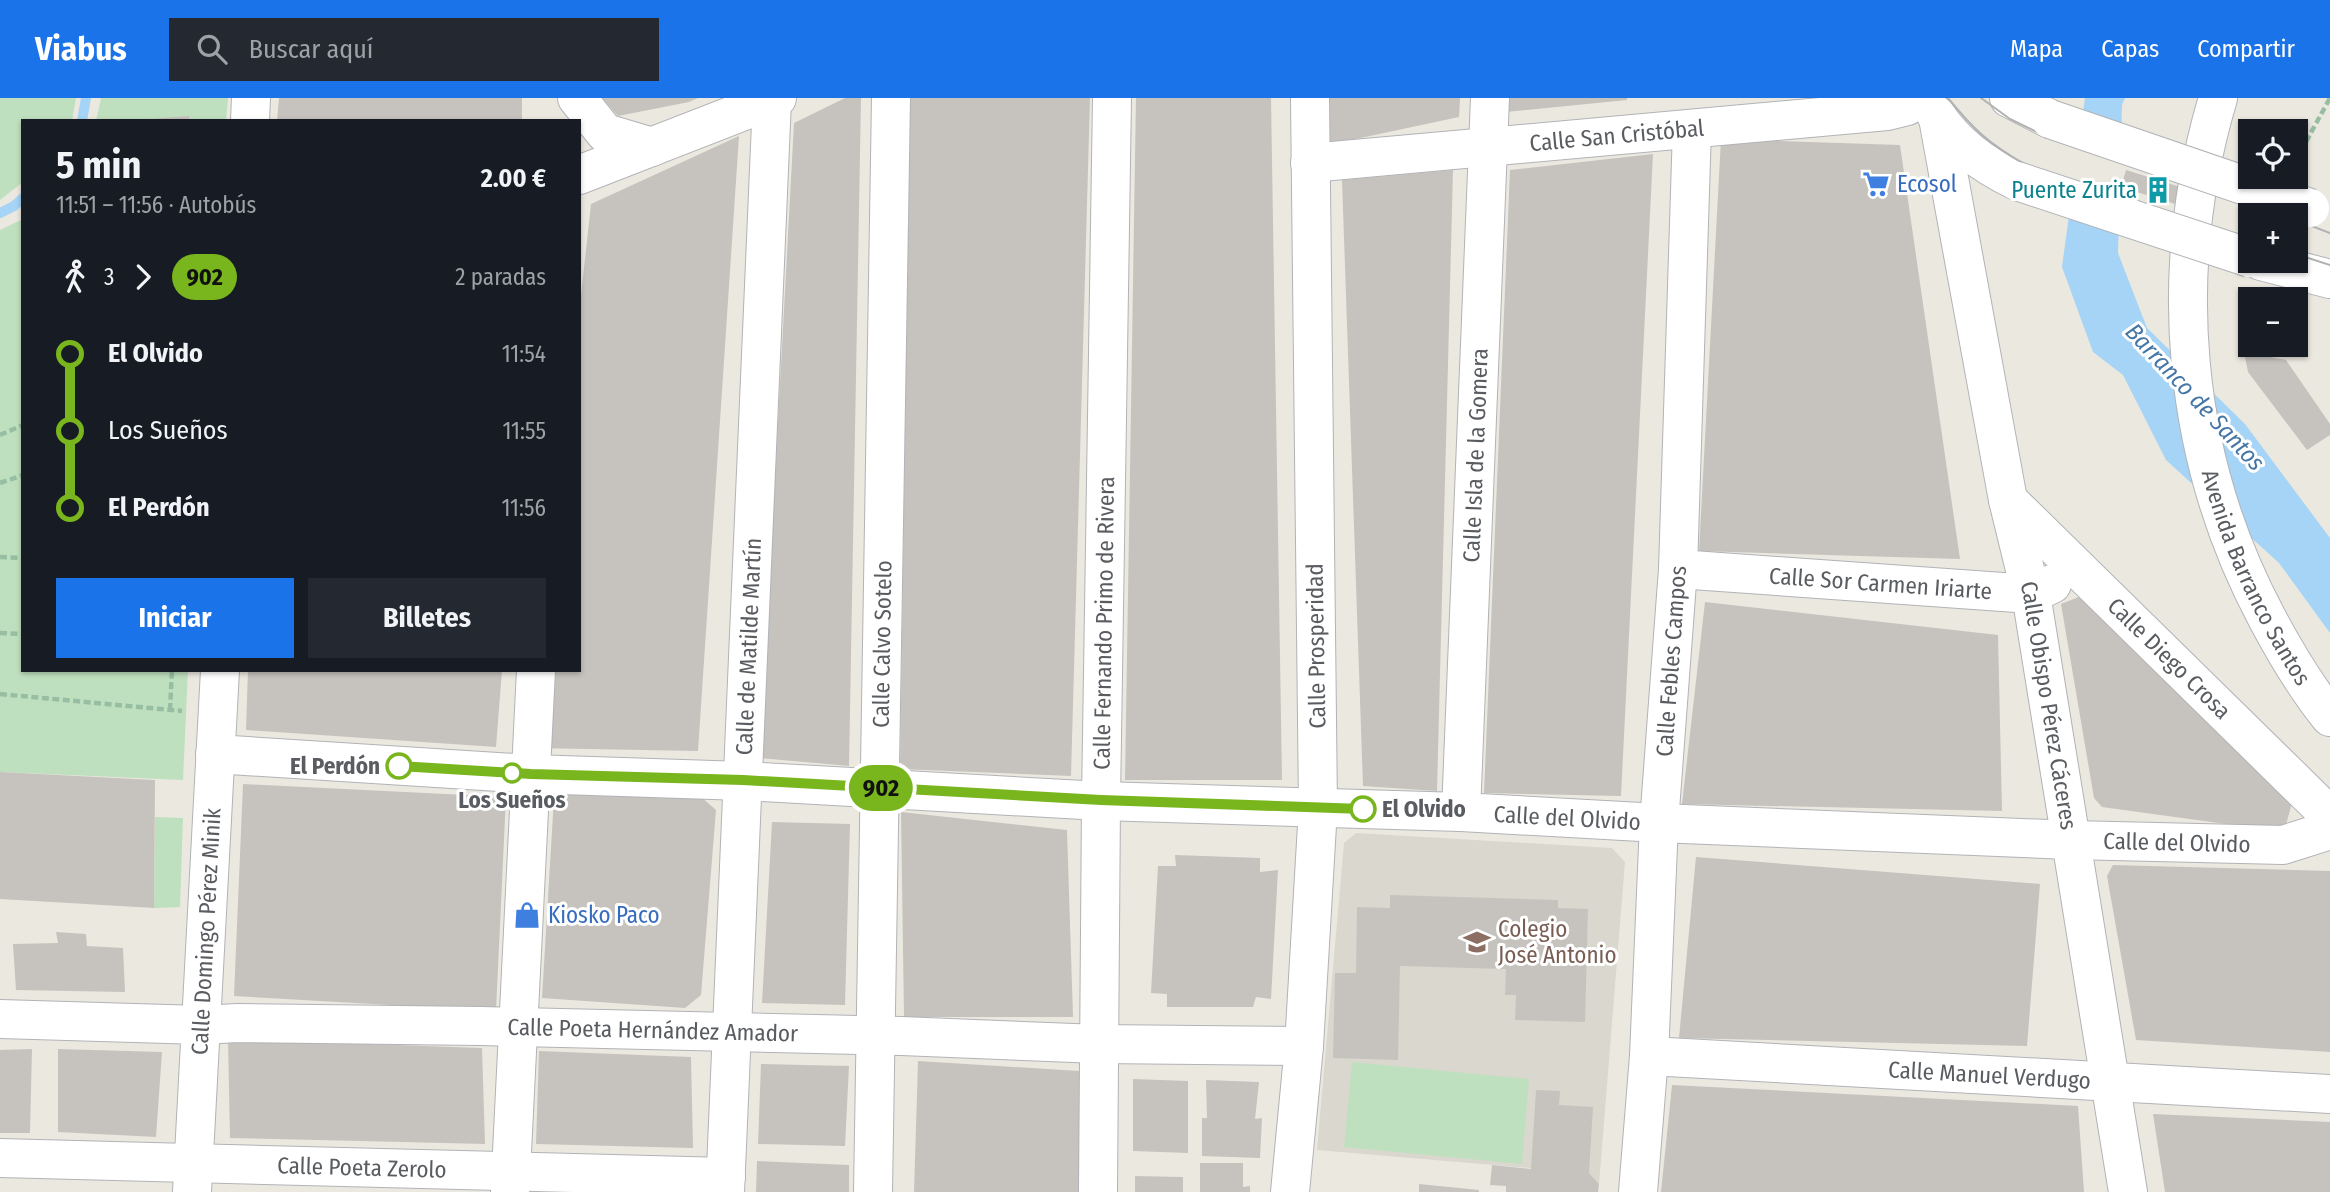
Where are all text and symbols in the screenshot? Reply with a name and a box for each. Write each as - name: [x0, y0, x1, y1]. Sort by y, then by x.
- search box: [169, 18, 659, 81]
- text: Viabus: [35, 29, 127, 69]
- icon: search: [193, 30, 231, 68]
- text: Buscar aquí: [249, 34, 373, 65]
- text: Mapa: [2010, 35, 2063, 63]
- text: Capas: [2101, 35, 2159, 63]
- text: Compartir: [2197, 35, 2295, 63]
- street label: Calle San Cristóbal: [1528, 114, 1705, 157]
- map controls: [2238, 119, 2308, 357]
- button: locate: [2238, 119, 2308, 189]
- text: 5 min: [56, 142, 141, 188]
- text: 2.00 €: [481, 163, 546, 194]
- supermarket icon: Ecosol: [1861, 169, 1891, 199]
- place label: Ecosol: [1897, 170, 1957, 198]
- building icon: Puente Zurita: [2143, 175, 2173, 205]
- place label: Puente Zurita: [2011, 176, 2137, 204]
- text: 11:51 – 11:56 · Autobús: [56, 191, 256, 219]
- button: +: [2238, 203, 2308, 273]
- icon: walk: [56, 258, 94, 296]
- icon: forward: [124, 258, 162, 296]
- text: 3: [104, 263, 114, 291]
- text: 902: [186, 263, 223, 291]
- text: 2 paradas: [455, 263, 546, 291]
- button: −: [2238, 287, 2308, 357]
- water label: Barranco de Santos: [2120, 318, 2270, 476]
- text: El Olvido: [108, 338, 203, 369]
- text: 11:54: [502, 340, 546, 368]
- street label: Calle Isla de la Gomera: [1457, 348, 1494, 563]
- text: Los Sueños: [108, 415, 228, 446]
- text: 11:55: [502, 417, 546, 445]
- street label: Avenida Barranco Santos: [2196, 467, 2317, 691]
- street label: Calle Fernando Primo de Rivera: [1087, 476, 1120, 770]
- text: El Perdón: [108, 492, 210, 523]
- text: 11:56: [501, 494, 546, 522]
- street label: Calle de Matilde Martín: [730, 537, 767, 756]
- street label: Calle Calvo Sotelo: [867, 560, 897, 728]
- street label: Calle Sor Carmen Iriarte: [1768, 561, 1993, 605]
- street label: Calle Prosperidad: [1301, 563, 1331, 729]
- street label: Calle Febles Campos: [1650, 564, 1692, 758]
- button: Iniciar: [56, 578, 294, 658]
- button: Billetes: [308, 578, 546, 658]
- street label: Calle Obispo Pérez Cáceres: [2014, 578, 2083, 832]
- street label: Calle Diego Crosa: [2102, 592, 2237, 725]
- place label: El Perdón: [290, 752, 380, 780]
- marker: El Perdón: [386, 753, 412, 779]
- marker: Los Sueños: [502, 763, 522, 783]
- line badge: 902: [841, 765, 921, 811]
- text: 902: [863, 774, 899, 802]
- place label: Los Sueños: [458, 786, 566, 814]
- place label: El Olvido: [1382, 795, 1466, 823]
- marker: El Olvido: [1350, 796, 1376, 822]
- street label: Calle del Olvido: [1493, 800, 1642, 836]
- street label: Calle Domingo Pérez Minik: [185, 807, 227, 1055]
- street label: Calle del Olvido: [2103, 827, 2251, 858]
- shop icon: Kiosko Paco: [512, 900, 542, 930]
- place label: Kiosko Paco: [548, 901, 660, 929]
- place label: Colegio José Antonio: [1498, 915, 1616, 969]
- school or university icon: Colegio José Antonio: [1462, 927, 1492, 957]
- street label: Calle Poeta Hernández Amador: [507, 1013, 798, 1048]
- street label: Calle Manuel Verdugo: [1887, 1055, 2092, 1095]
- street label: Calle Poeta Zerolo: [277, 1151, 447, 1184]

